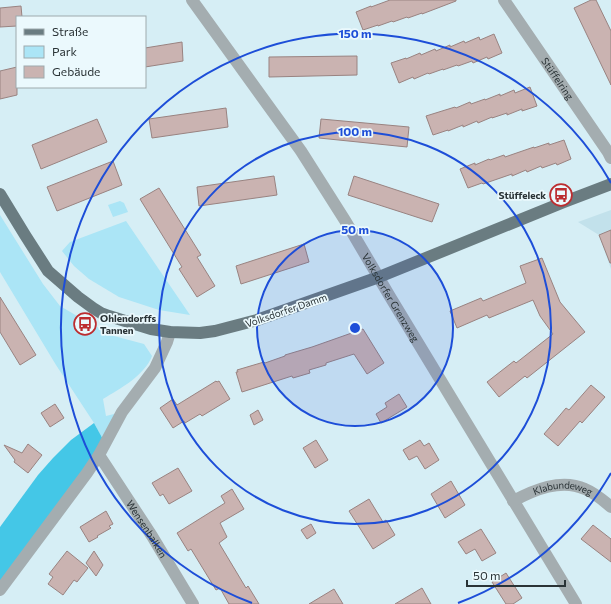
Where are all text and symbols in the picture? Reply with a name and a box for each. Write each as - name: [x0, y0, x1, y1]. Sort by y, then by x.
- legend: [16, 16, 146, 88]
- text: Straße: [52, 24, 88, 38]
- text: 150 m: [338, 26, 372, 40]
- text: Park: [52, 44, 78, 58]
- street label: Stüffelring: [539, 55, 577, 102]
- text: Gebäude: [52, 64, 100, 78]
- text: 100 m: [338, 124, 372, 138]
- bus stop icon: Stüffeleck: [548, 182, 574, 208]
- place label: Stüffeleck: [499, 189, 546, 201]
- text: 50 m: [341, 222, 369, 236]
- street label: Volksdorfer Grenzweg: [360, 251, 422, 344]
- street label: Volksdorfer Damm: [244, 290, 328, 330]
- bus stop icon: Ohlendorffs Tannen: [72, 311, 98, 337]
- place label: Ohlendorffs Tannen: [100, 312, 157, 336]
- centre of rings: [348, 321, 362, 335]
- street label: Klabundeweg: [531, 479, 595, 498]
- street label: Wensenbalken: [124, 498, 170, 560]
- scale bar: [467, 562, 565, 588]
- text: 50 m: [473, 568, 501, 582]

